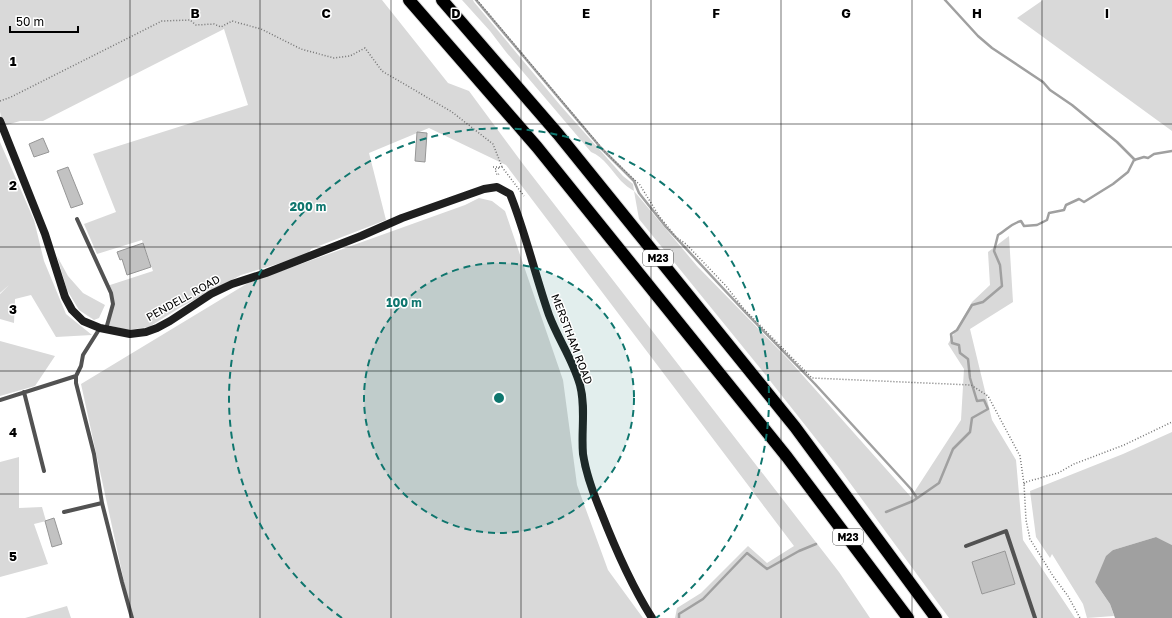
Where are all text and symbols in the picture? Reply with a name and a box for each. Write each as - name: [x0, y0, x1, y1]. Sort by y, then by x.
- text: B: [190, 5, 200, 21]
- text: C: [321, 5, 331, 21]
- text: D: [451, 5, 461, 21]
- text: E: [582, 5, 590, 21]
- text: F: [712, 5, 720, 21]
- text: G: [841, 5, 851, 21]
- text: H: [972, 5, 982, 21]
- text: I: [1105, 5, 1109, 21]
- scale bar: [10, 8, 78, 34]
- text: 50 m: [16, 14, 44, 29]
- text: 1: [10, 53, 17, 69]
- text: 2: [9, 177, 17, 193]
- text: 200 m: [290, 199, 326, 214]
- road number: M23: [643, 250, 673, 266]
- street label: PENDELL ROAD: [144, 272, 222, 323]
- street label: MERSTHAM ROAD: [549, 292, 596, 386]
- text: 100 m: [386, 295, 422, 310]
- text: 3: [9, 301, 17, 317]
- centre of rings: [492, 391, 506, 405]
- text: 4: [9, 424, 17, 440]
- road number: M23: [833, 529, 863, 545]
- text: 5: [9, 548, 17, 564]

